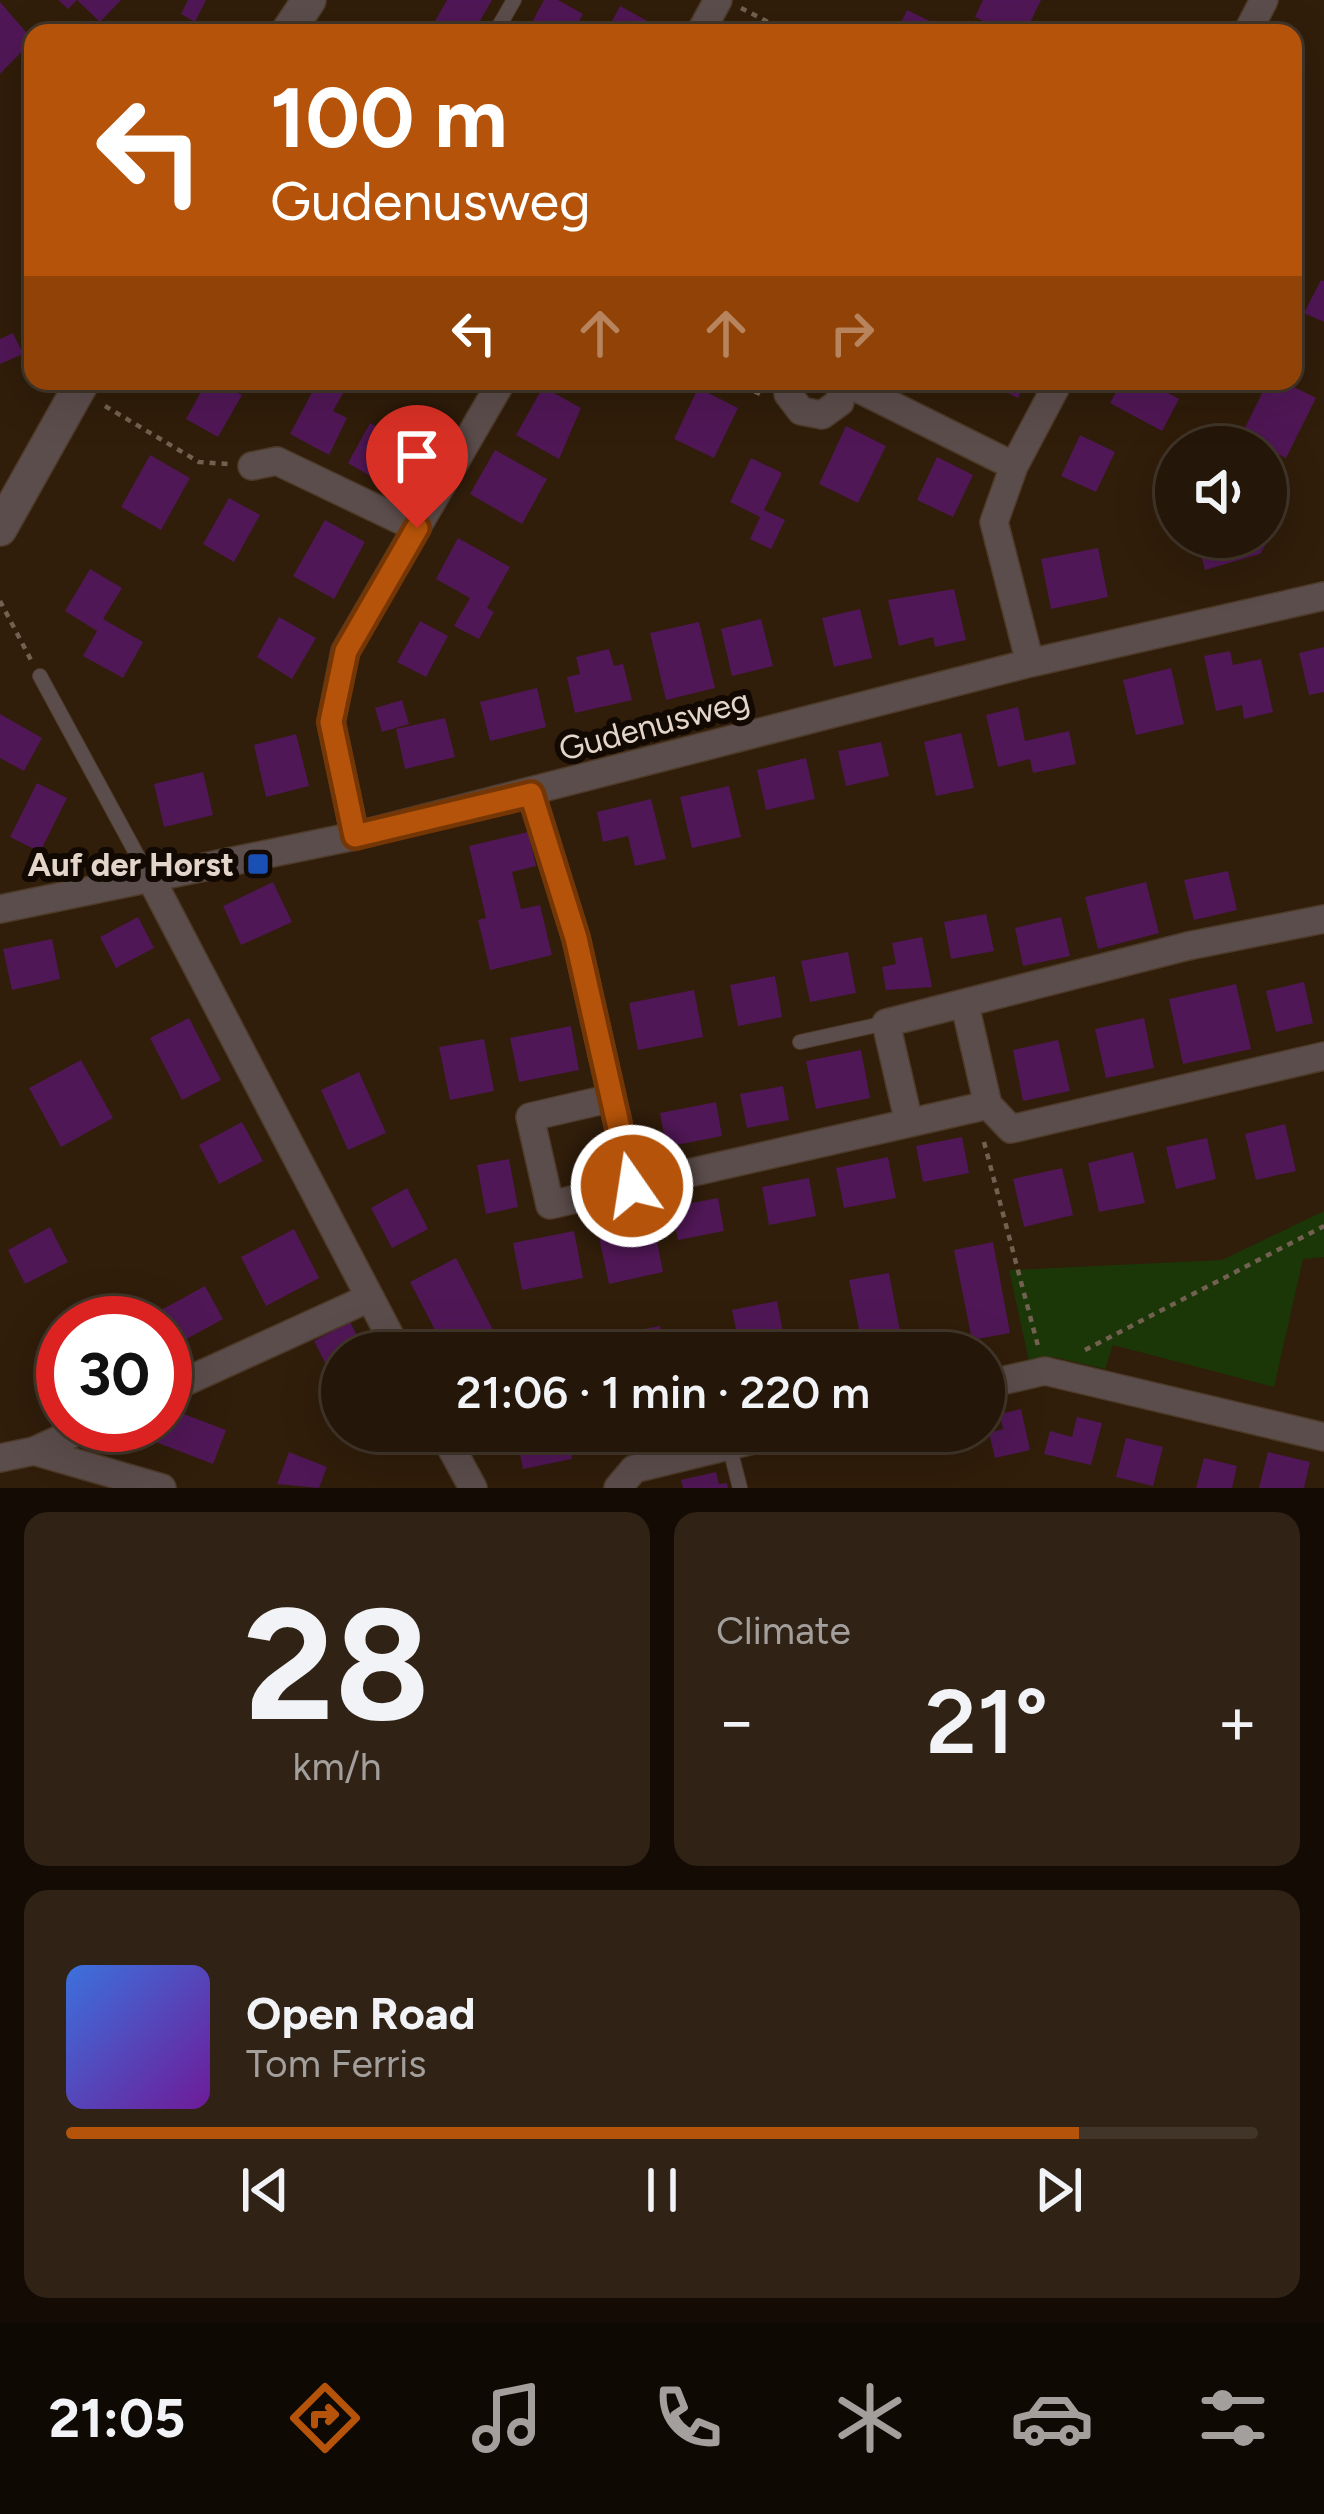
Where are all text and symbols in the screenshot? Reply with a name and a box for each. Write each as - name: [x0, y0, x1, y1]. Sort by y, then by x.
- text: 100 m: [270, 67, 508, 168]
- icon: left: [72, 72, 228, 228]
- text: Gudenusweg: [270, 169, 591, 234]
- icon: left: [441, 300, 507, 366]
- icon: ahead: [567, 300, 633, 366]
- icon: ahead: [693, 300, 759, 366]
- icon: right: [819, 300, 885, 366]
- pin: [366, 405, 468, 528]
- icon: arrive: [384, 423, 450, 489]
- map controls: [1155, 426, 1287, 558]
- button: sound: [1155, 426, 1287, 558]
- street label: Gudenusweg: [554, 680, 754, 769]
- place label: Auf der Horst: [28, 845, 234, 884]
- marker: Auf der Horst: [245, 851, 271, 877]
- position arrow: [569, 1123, 695, 1249]
- speed limit sign: 30: [36, 1296, 192, 1452]
- text: 21:06 · 1 min · 220 m: [456, 1365, 870, 1419]
- text: 28: [244, 1571, 430, 1758]
- text: Climate: [716, 1607, 851, 1654]
- text: 21°: [926, 1667, 1048, 1776]
- text: −: [716, 1681, 757, 1761]
- text: +: [1217, 1681, 1258, 1761]
- text: km/h: [292, 1743, 382, 1790]
- text: Open Road: [246, 1986, 476, 2040]
- text: Tom Ferris: [246, 2040, 426, 2087]
- icon: previous: [232, 2157, 298, 2223]
- icon: pause: [629, 2157, 695, 2223]
- icon: next: [1026, 2157, 1092, 2223]
- icon: directions: [283, 2376, 367, 2460]
- icon: music: [465, 2376, 549, 2460]
- icon: phone: [646, 2376, 730, 2460]
- icon: climate: [828, 2376, 912, 2460]
- icon: car: [1010, 2376, 1094, 2460]
- icon: filters: [1191, 2376, 1275, 2460]
- text: 21:05: [49, 2386, 185, 2451]

